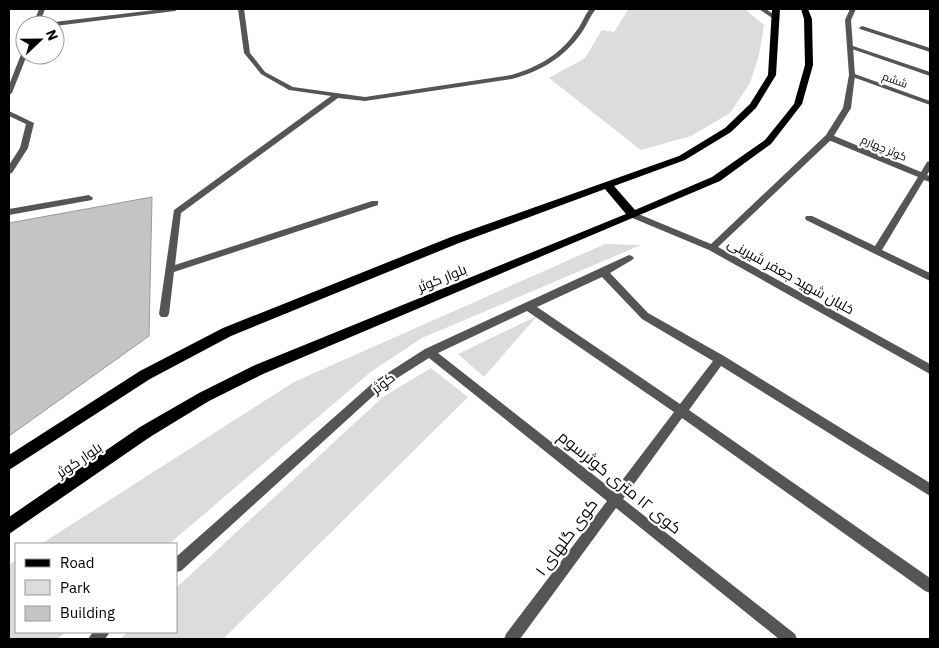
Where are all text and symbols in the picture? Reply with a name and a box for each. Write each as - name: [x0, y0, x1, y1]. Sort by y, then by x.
- north arrow: [15, 15, 65, 65]
- text: N: [42, 27, 62, 43]
- street label: ششم: [880, 69, 910, 92]
- street label: کوثر چهارم: [859, 132, 909, 165]
- street label: خلبان شهید جعفر شیرینی: [725, 234, 857, 318]
- street label: بلوار کوثر: [414, 260, 469, 296]
- street label: کوثر: [367, 368, 398, 398]
- street label: کوی ۱۲ متری کوثرسوم: [553, 426, 686, 540]
- street label: بلوار کوثر: [52, 438, 105, 482]
- street label: کوی گلهای ۱: [531, 494, 602, 580]
- legend: [15, 543, 178, 633]
- text: Road: [60, 553, 95, 572]
- text: Park: [60, 578, 90, 597]
- text: Building: [60, 603, 115, 622]

